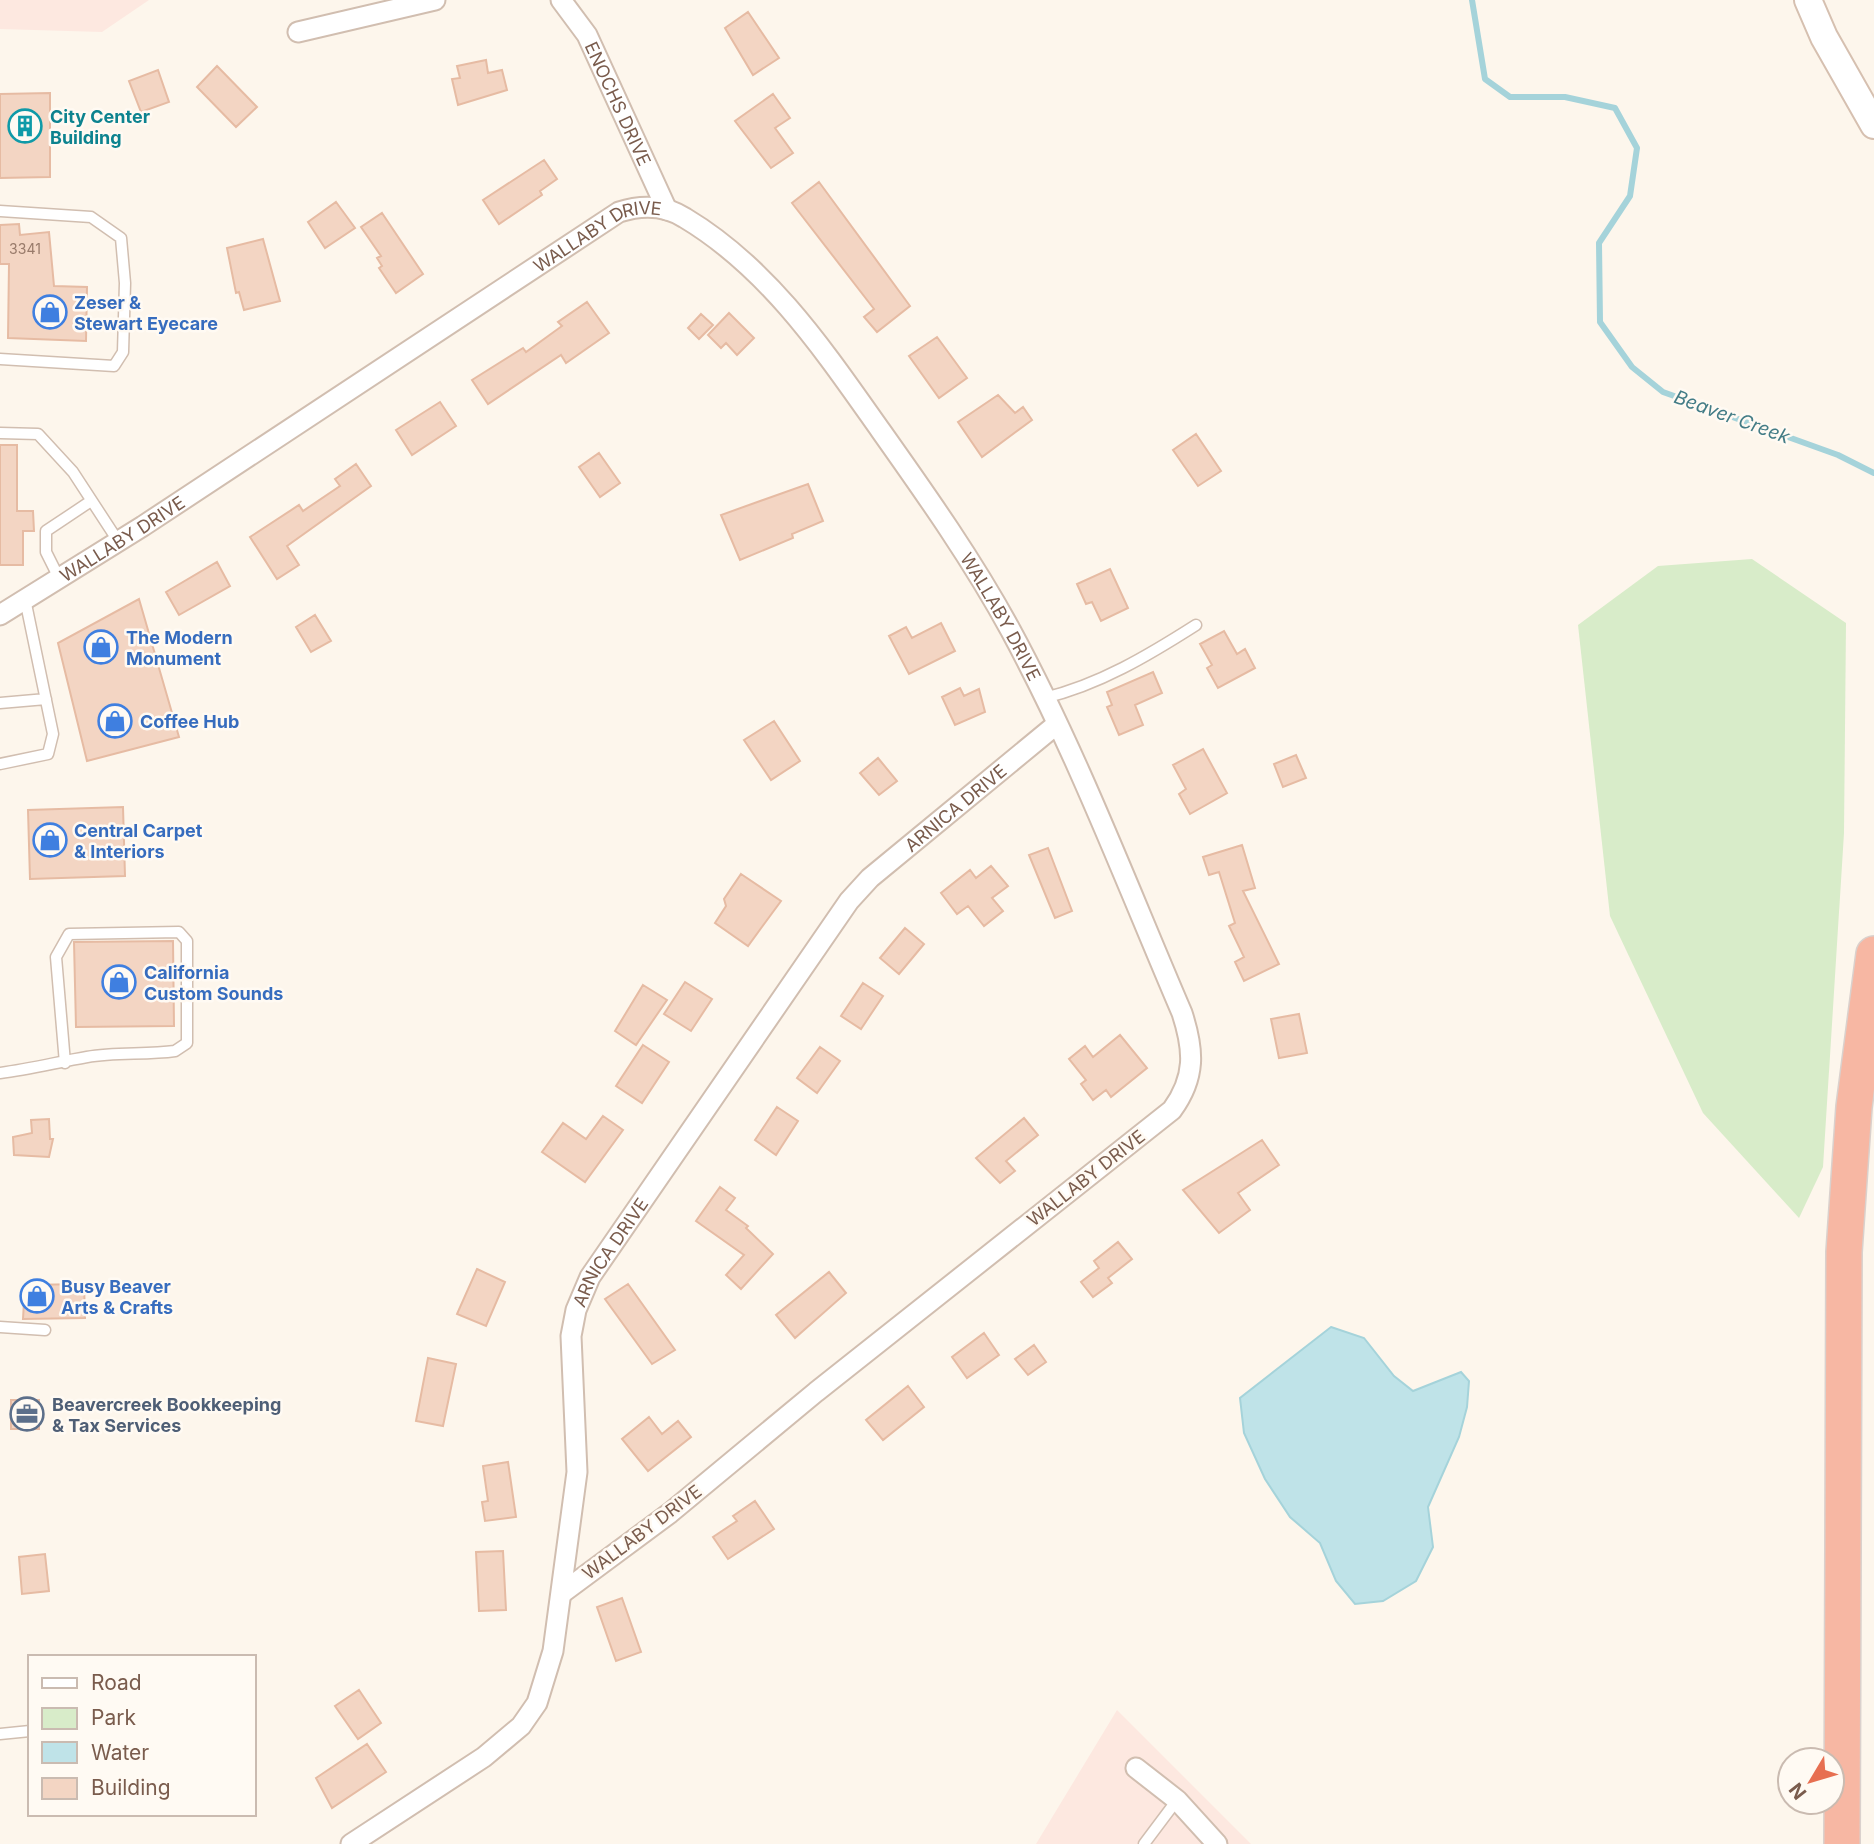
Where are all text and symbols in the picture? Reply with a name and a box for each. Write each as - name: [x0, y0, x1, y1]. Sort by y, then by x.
- street label: ENOCHS DRIVE: [581, 38, 656, 169]
- place label: City Center Building: [50, 106, 150, 148]
- building icon: City Center Building: [6, 107, 44, 145]
- street label: WALLABY DRIVE: [529, 197, 663, 276]
- house number: 3341: [9, 240, 41, 257]
- place label: Zeser & Stewart Eyecare: [74, 292, 218, 334]
- shop icon: Zeser & Stewart Eyecare: [31, 293, 69, 331]
- water label: Beaver Creek: [1671, 385, 1794, 449]
- street label: WALLABY DRIVE: [56, 491, 188, 586]
- street label: WALLABY DRIVE: [956, 549, 1045, 684]
- place label: The Modern Monument: [126, 627, 233, 669]
- shop icon: The Modern Monument: [82, 628, 120, 666]
- shop icon: Coffee Hub: [96, 702, 134, 740]
- place label: Coffee Hub: [140, 711, 239, 732]
- street label: ARNICA DRIVE: [900, 760, 1010, 856]
- place label: Central Carpet & Interiors: [74, 820, 203, 862]
- shop icon: Central Carpet & Interiors: [31, 821, 69, 859]
- place label: California Custom Sounds: [144, 962, 283, 1004]
- shop icon: California Custom Sounds: [100, 963, 138, 1001]
- street label: WALLABY DRIVE: [1023, 1126, 1149, 1230]
- street label: ARNICA DRIVE: [568, 1194, 652, 1310]
- place label: Busy Beaver Arts & Crafts: [61, 1276, 173, 1318]
- shop icon: Busy Beaver Arts & Crafts: [18, 1277, 56, 1315]
- place label: Beavercreek Bookkeeping & Tax Services: [52, 1394, 281, 1436]
- office icon: Beavercreek Bookkeeping & Tax Services: [8, 1395, 46, 1433]
- street label: WALLABY DRIVE: [578, 1480, 706, 1584]
- legend: [28, 1655, 256, 1816]
- text: Road: [91, 1670, 142, 1695]
- text: Park: [91, 1705, 136, 1730]
- text: Water: [91, 1740, 149, 1765]
- north arrow: [1776, 1746, 1846, 1816]
- text: Building: [91, 1775, 171, 1800]
- text: N: [1784, 1778, 1812, 1804]

